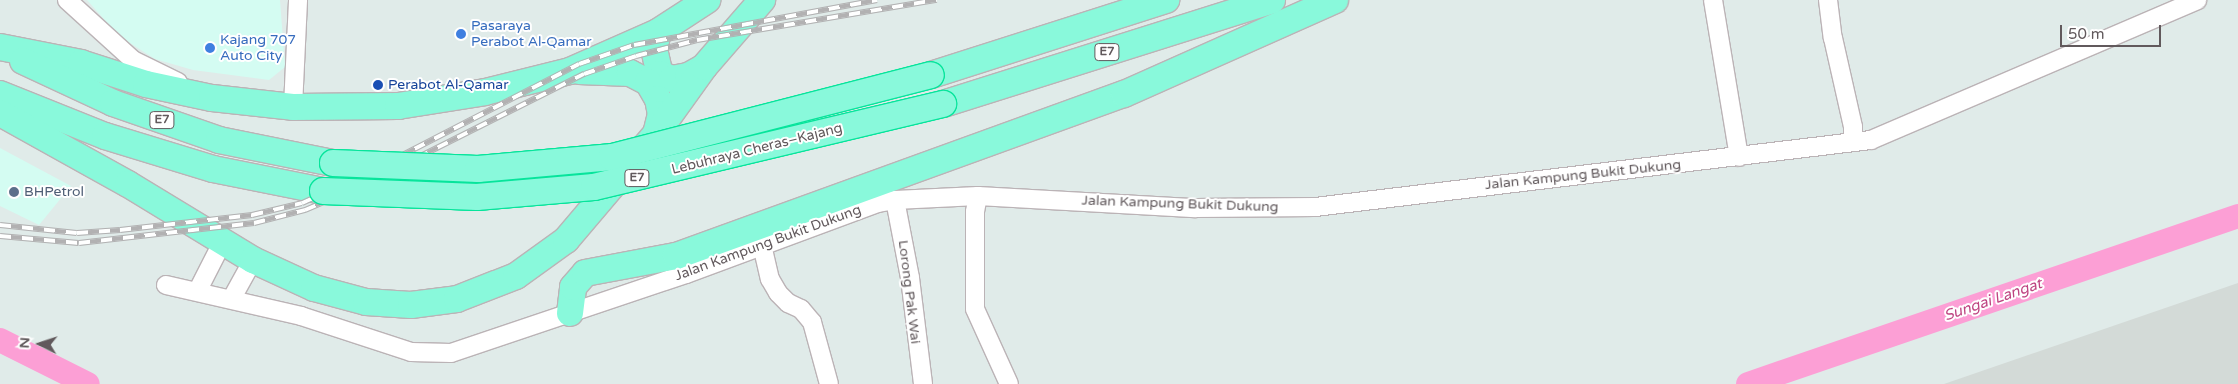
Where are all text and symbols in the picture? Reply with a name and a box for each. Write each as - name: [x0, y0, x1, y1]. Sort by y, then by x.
- scale bar: [2063, 15, 2164, 47]
- place label: Pasaraya Perabot Al-Qamar: [471, 18, 592, 50]
- text: 50 m: [2068, 25, 2105, 43]
- marker: Pasaraya Perabot Al-Qamar: [455, 28, 467, 40]
- place label: Kajang 707 Auto City: [220, 32, 296, 64]
- marker: Kajang 707 Auto City: [204, 42, 216, 54]
- road number: E7: [1093, 42, 1121, 62]
- place label: Perabot Al-Qamar: [388, 77, 509, 93]
- marker: Perabot Al-Qamar: [372, 79, 384, 91]
- road number: E7: [148, 110, 176, 130]
- street label: Lebuhraya Cheras–Kajang: [670, 120, 844, 178]
- street label: Jalan Kampung Bukit Dukung: [1484, 156, 1682, 194]
- road number: E7: [623, 168, 651, 188]
- place label: BHPetrol: [24, 184, 84, 200]
- marker: BHPetrol: [8, 186, 20, 198]
- street label: Jalan Kampung Bukit Dukung: [1081, 192, 1279, 216]
- street label: Jalan Kampung Bukit Dukung: [673, 201, 863, 285]
- street label: Lorong Pak Wai: [894, 239, 924, 345]
- water label: Sungai Langat: [1942, 275, 2044, 325]
- north arrow: [15, 319, 65, 369]
- text: N: [16, 337, 33, 349]

